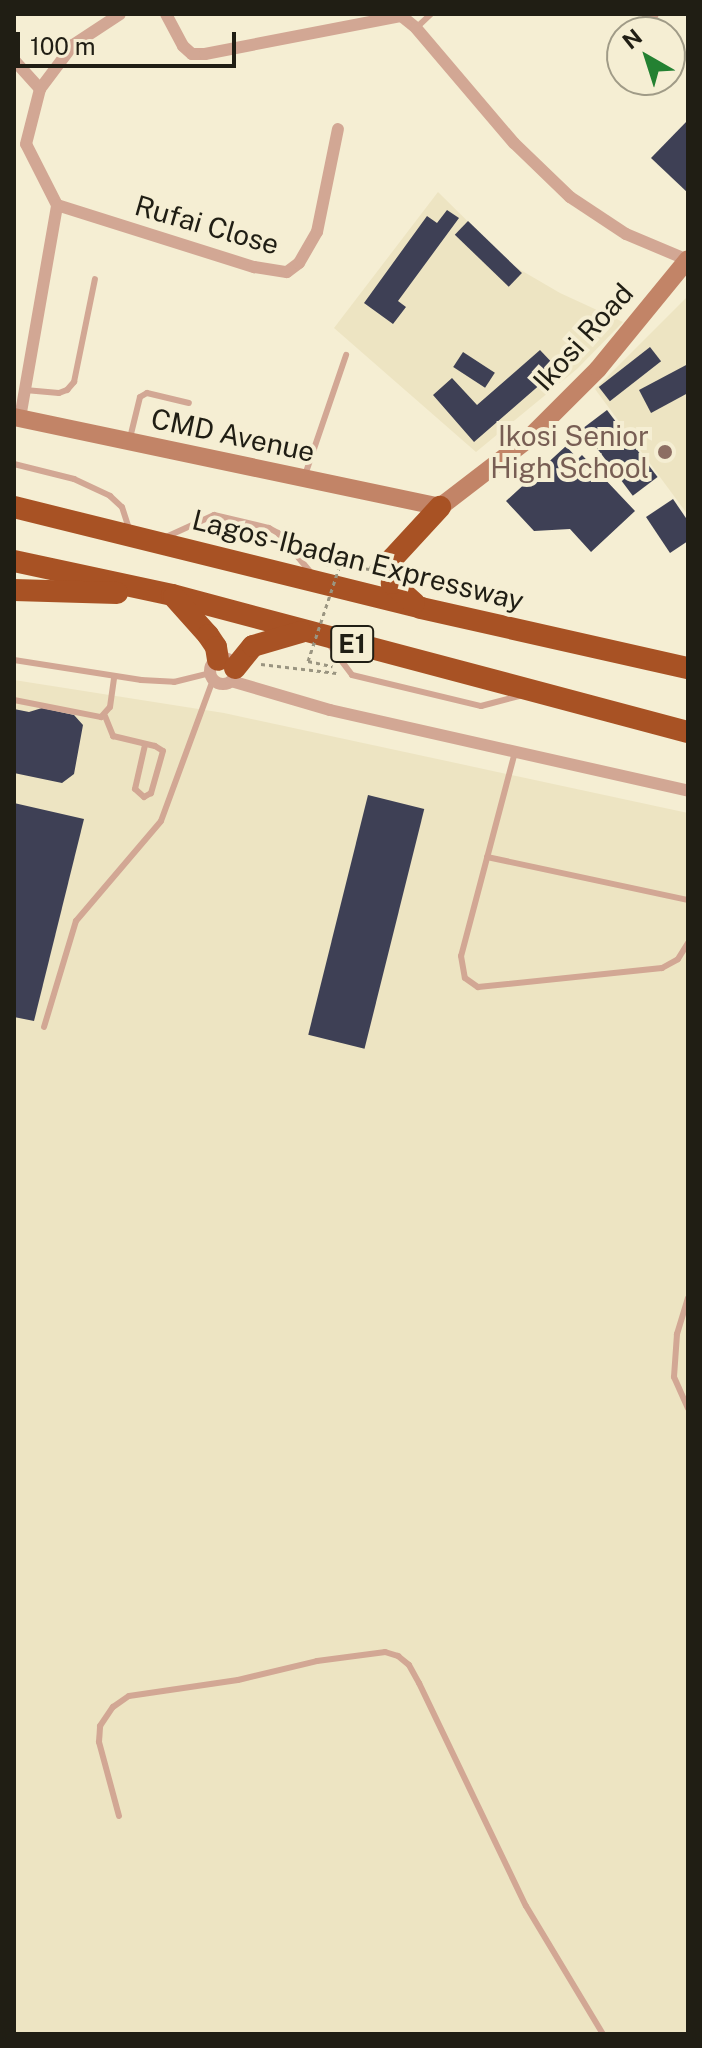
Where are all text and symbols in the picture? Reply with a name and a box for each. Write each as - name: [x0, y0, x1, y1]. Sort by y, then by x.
- scale bar: [20, 16, 240, 66]
- north arrow: [606, 16, 686, 96]
- text: N: [617, 23, 647, 54]
- text: 100 m: [30, 32, 96, 60]
- street label: Rufai Close: [131, 188, 283, 262]
- street label: Ikosi Road: [526, 276, 640, 398]
- street label: CMD Avenue: [148, 401, 318, 469]
- place label: Ikosi Senior High School: [490, 419, 649, 485]
- marker: Ikosi Senior High School: [656, 443, 674, 461]
- street label: Lagos-Ibadan Expressway: [189, 503, 527, 617]
- road number: E1: [330, 622, 374, 666]

